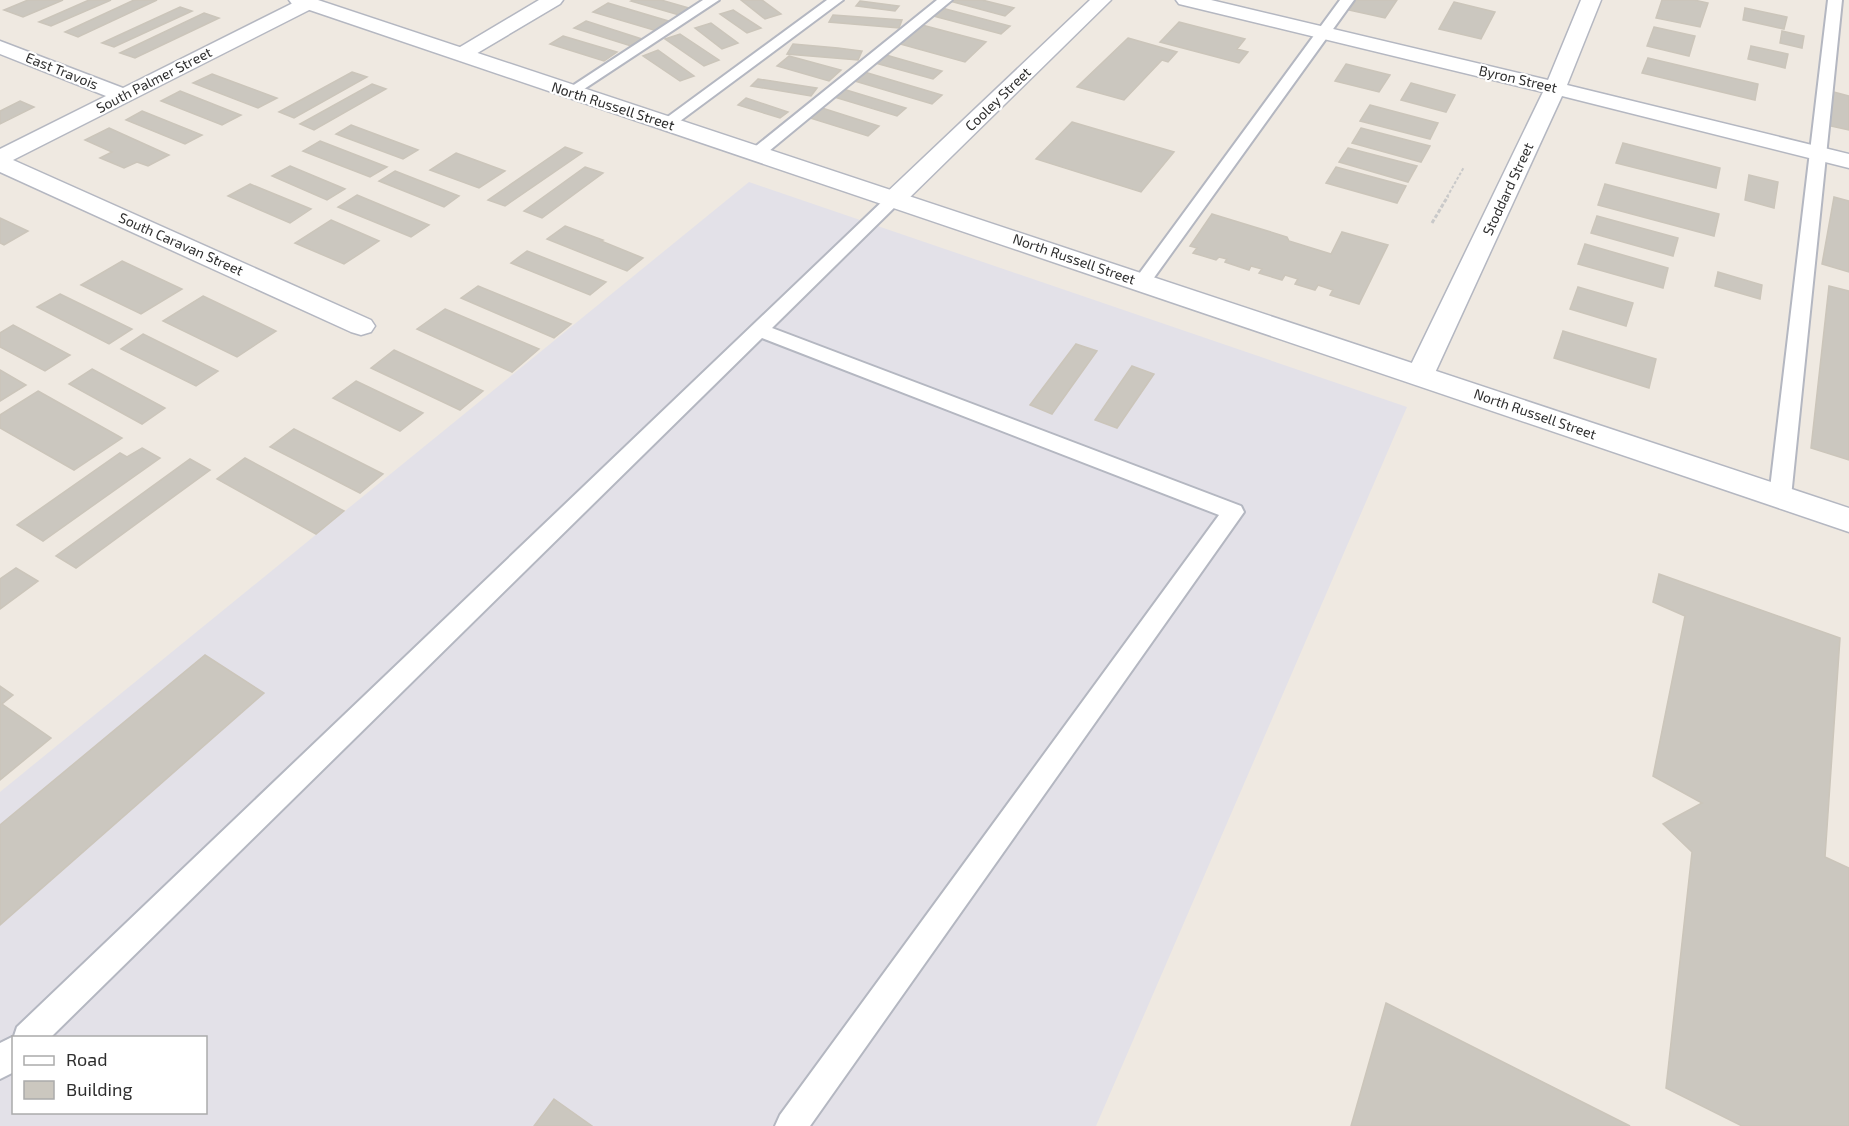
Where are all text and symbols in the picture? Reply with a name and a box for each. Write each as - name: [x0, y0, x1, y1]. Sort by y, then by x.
- street label: South Palmer Street: [93, 43, 214, 116]
- street label: East Travois: [23, 48, 101, 93]
- street label: Byron Street: [1477, 61, 1559, 96]
- street label: Cooley Street: [961, 63, 1034, 134]
- street label: North Russell Street: [549, 78, 677, 133]
- street label: Stoddard Street: [1479, 140, 1536, 238]
- street label: South Caravan Street: [116, 208, 246, 279]
- street label: North Russell Street: [1011, 230, 1138, 287]
- street label: North Russell Street: [1472, 385, 1599, 442]
- legend: [12, 1036, 207, 1114]
- text: Road: [66, 1048, 107, 1070]
- text: Building: [66, 1078, 133, 1100]

